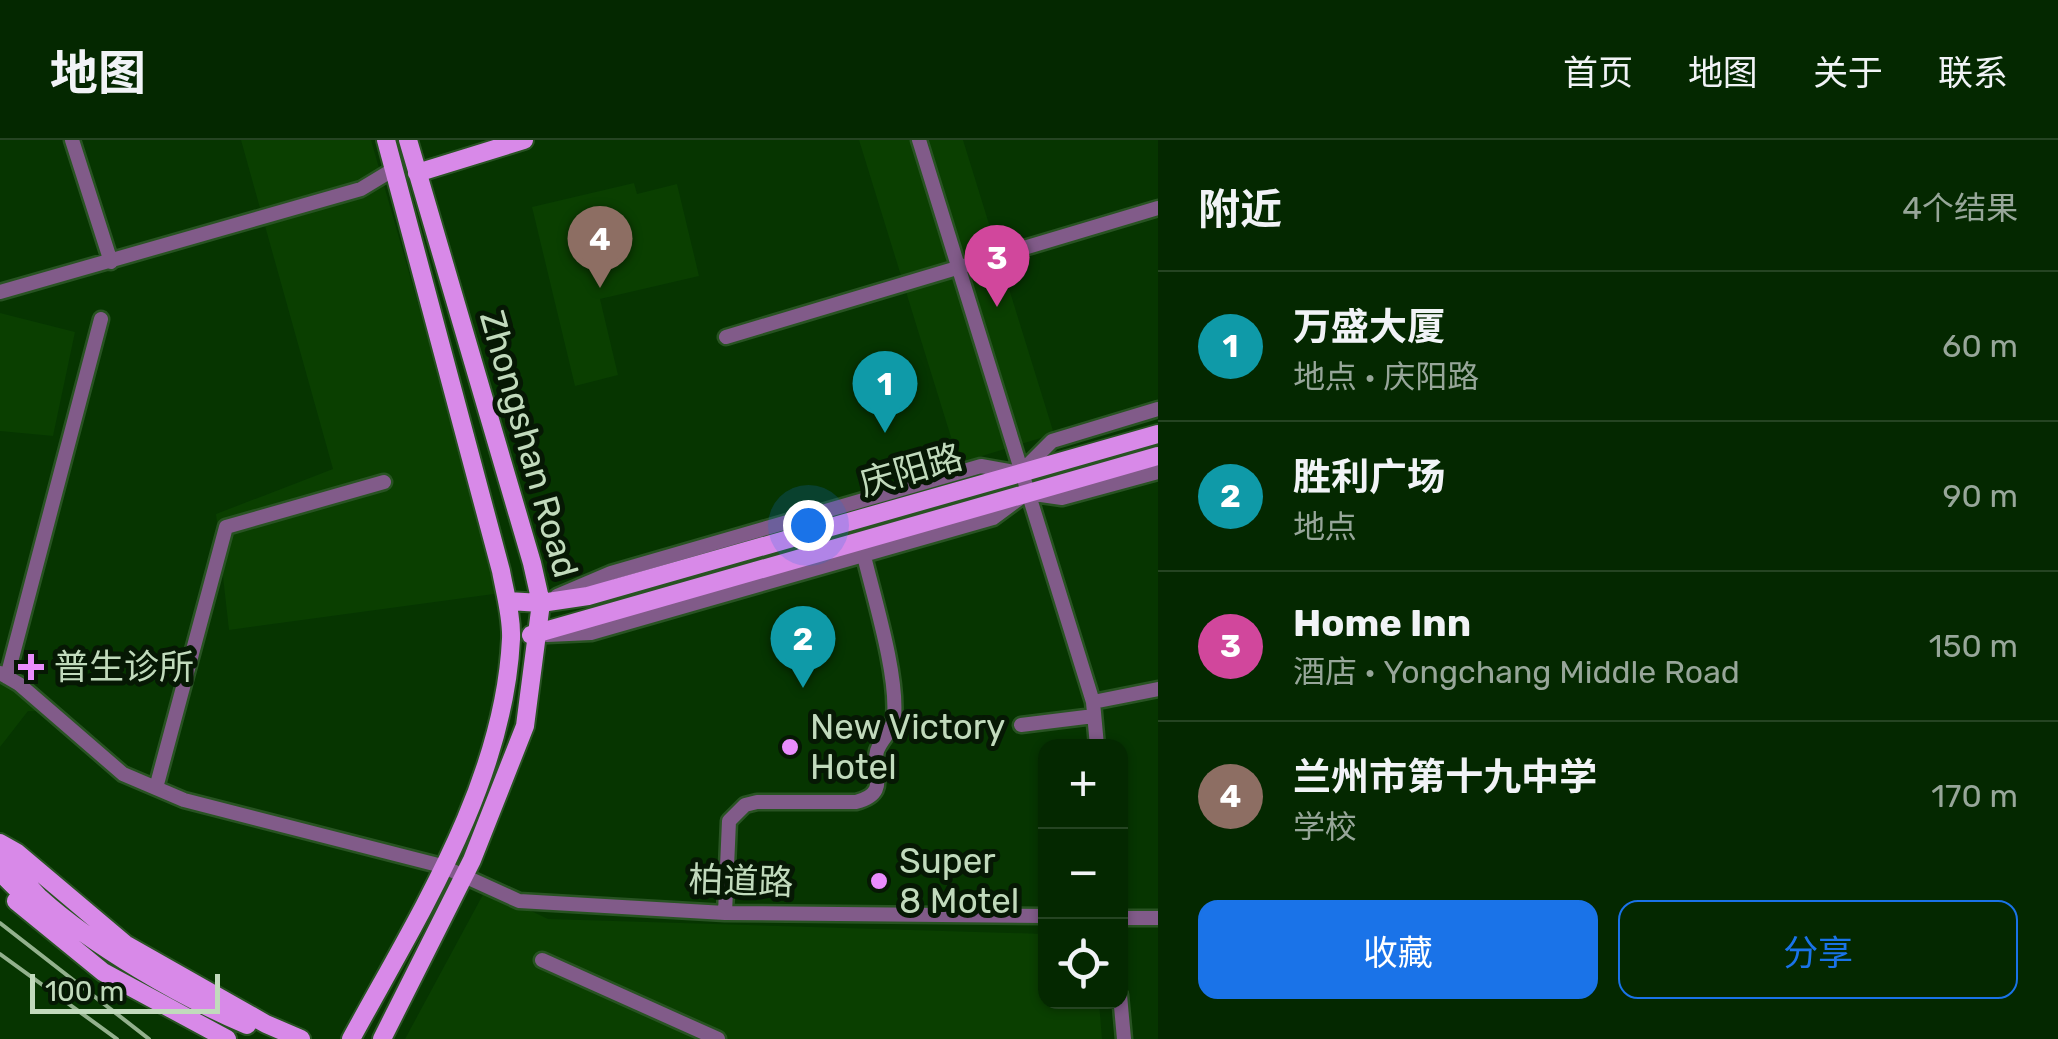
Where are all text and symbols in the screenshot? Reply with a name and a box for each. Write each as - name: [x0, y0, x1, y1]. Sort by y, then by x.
- text: 地图: [50, 45, 146, 102]
- text: 首页: [1563, 52, 1633, 94]
- text: 地图: [1688, 52, 1758, 94]
- text: 关于: [1813, 52, 1883, 94]
- text: 联系: [1938, 52, 2008, 94]
- text: 附近: [1198, 185, 1282, 235]
- text: 4个结果: [1902, 189, 2018, 227]
- pin: 4: [568, 206, 632, 288]
- pin: 3: [964, 224, 1030, 307]
- text: 万盛大厦: [1293, 304, 1445, 350]
- street label: Zhongshan Road: [471, 306, 587, 582]
- text: 1: [1223, 327, 1238, 365]
- text: 60 m: [1942, 327, 2018, 365]
- pin: 1: [852, 350, 918, 433]
- text: 地点 · 庆阳路: [1293, 358, 1479, 396]
- street label: 庆阳路: [855, 435, 967, 505]
- text: 胜利广场: [1293, 454, 1445, 500]
- text: 2: [1220, 477, 1241, 515]
- text: 90 m: [1942, 477, 2018, 515]
- your location: [783, 500, 834, 551]
- text: 地点: [1293, 508, 1357, 546]
- text: Home Inn: [1293, 600, 1471, 646]
- pin: 2: [770, 606, 836, 688]
- text: 3: [1220, 627, 1241, 665]
- text: 150 m: [1929, 627, 2018, 665]
- place label: 普生诊所: [54, 646, 194, 688]
- text: 酒店 · Yongchang Middle Road: [1293, 653, 1740, 691]
- marker: 普生诊所: [18, 654, 44, 680]
- place label: New Victory Hotel: [810, 706, 1005, 788]
- marker: New Victory Hotel: [779, 736, 801, 758]
- map controls: [1038, 739, 1128, 1009]
- button: +: [1038, 739, 1128, 829]
- text: 兰州市第十九中学: [1293, 754, 1597, 800]
- text: 4: [1220, 777, 1241, 815]
- text: 170 m: [1931, 777, 2018, 815]
- text: 学校: [1293, 808, 1357, 846]
- button: −: [1038, 829, 1128, 919]
- place label: Super 8 Motel: [899, 840, 1019, 922]
- street label: 柏道路: [688, 858, 794, 904]
- marker: Super 8 Motel: [868, 870, 890, 892]
- button: 收藏: [1198, 900, 1598, 999]
- button: 分享: [1618, 900, 2018, 999]
- button: locate: [1038, 919, 1128, 1009]
- scale bar: [30, 969, 220, 1014]
- text: 100 m: [45, 975, 124, 1008]

